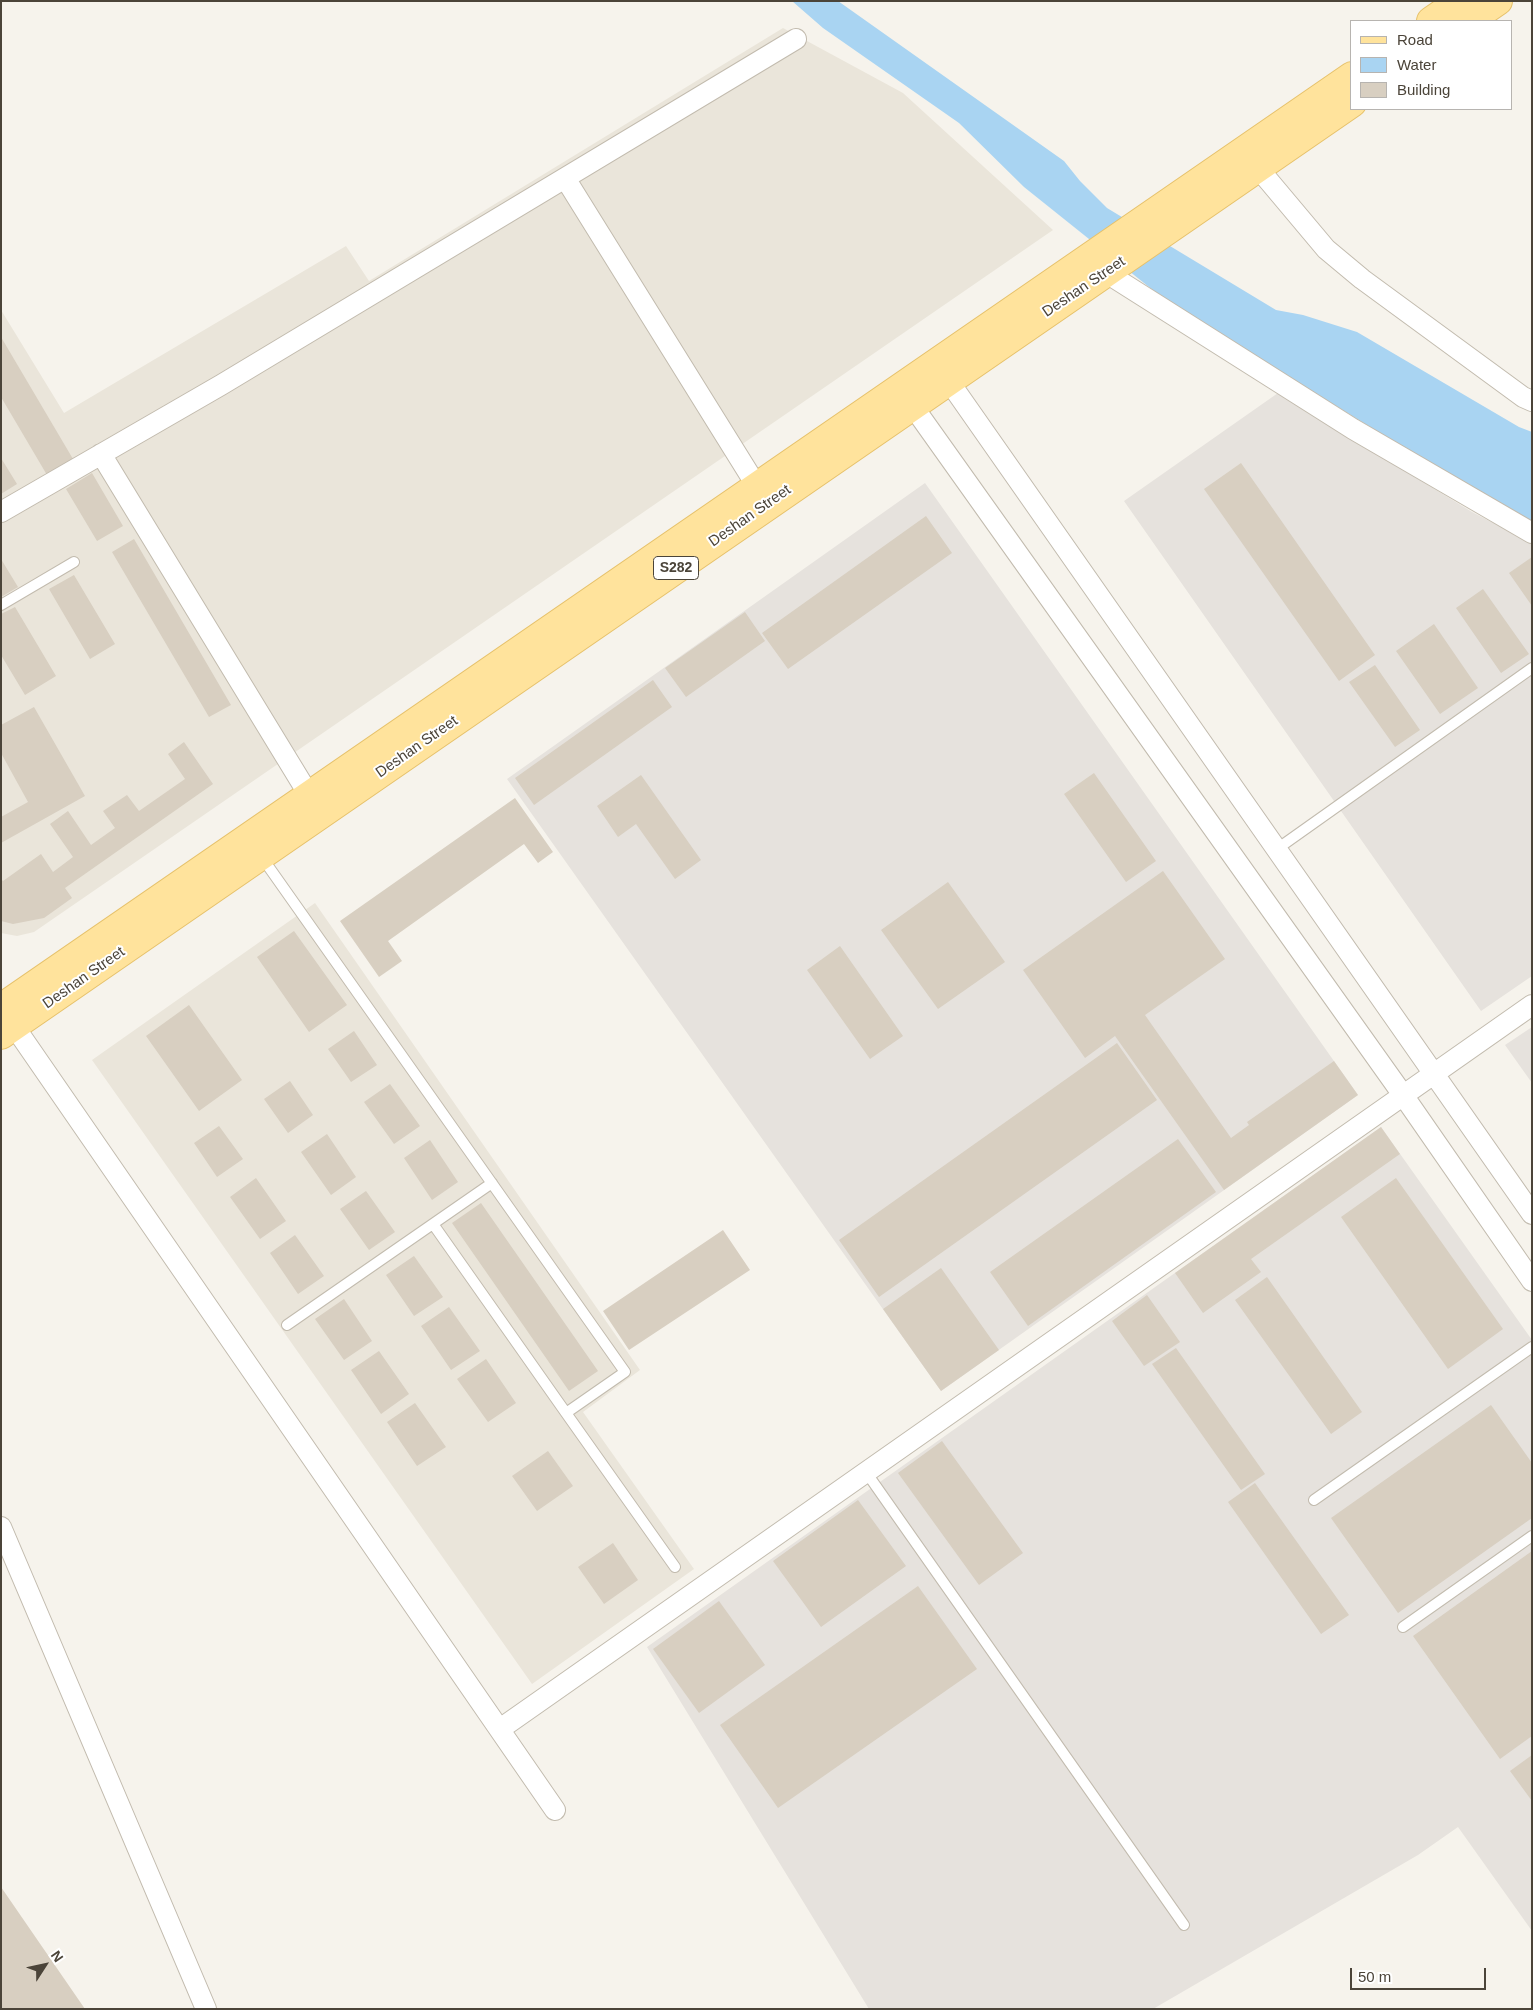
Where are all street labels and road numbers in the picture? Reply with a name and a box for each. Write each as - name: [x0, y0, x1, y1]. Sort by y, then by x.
- street label: Deshan Street: [1039, 253, 1129, 321]
- street label: Deshan Street: [706, 481, 794, 551]
- road number: S282: [654, 556, 698, 580]
- street label: Deshan Street: [373, 712, 461, 782]
- street label: Deshan Street: [40, 943, 128, 1013]

